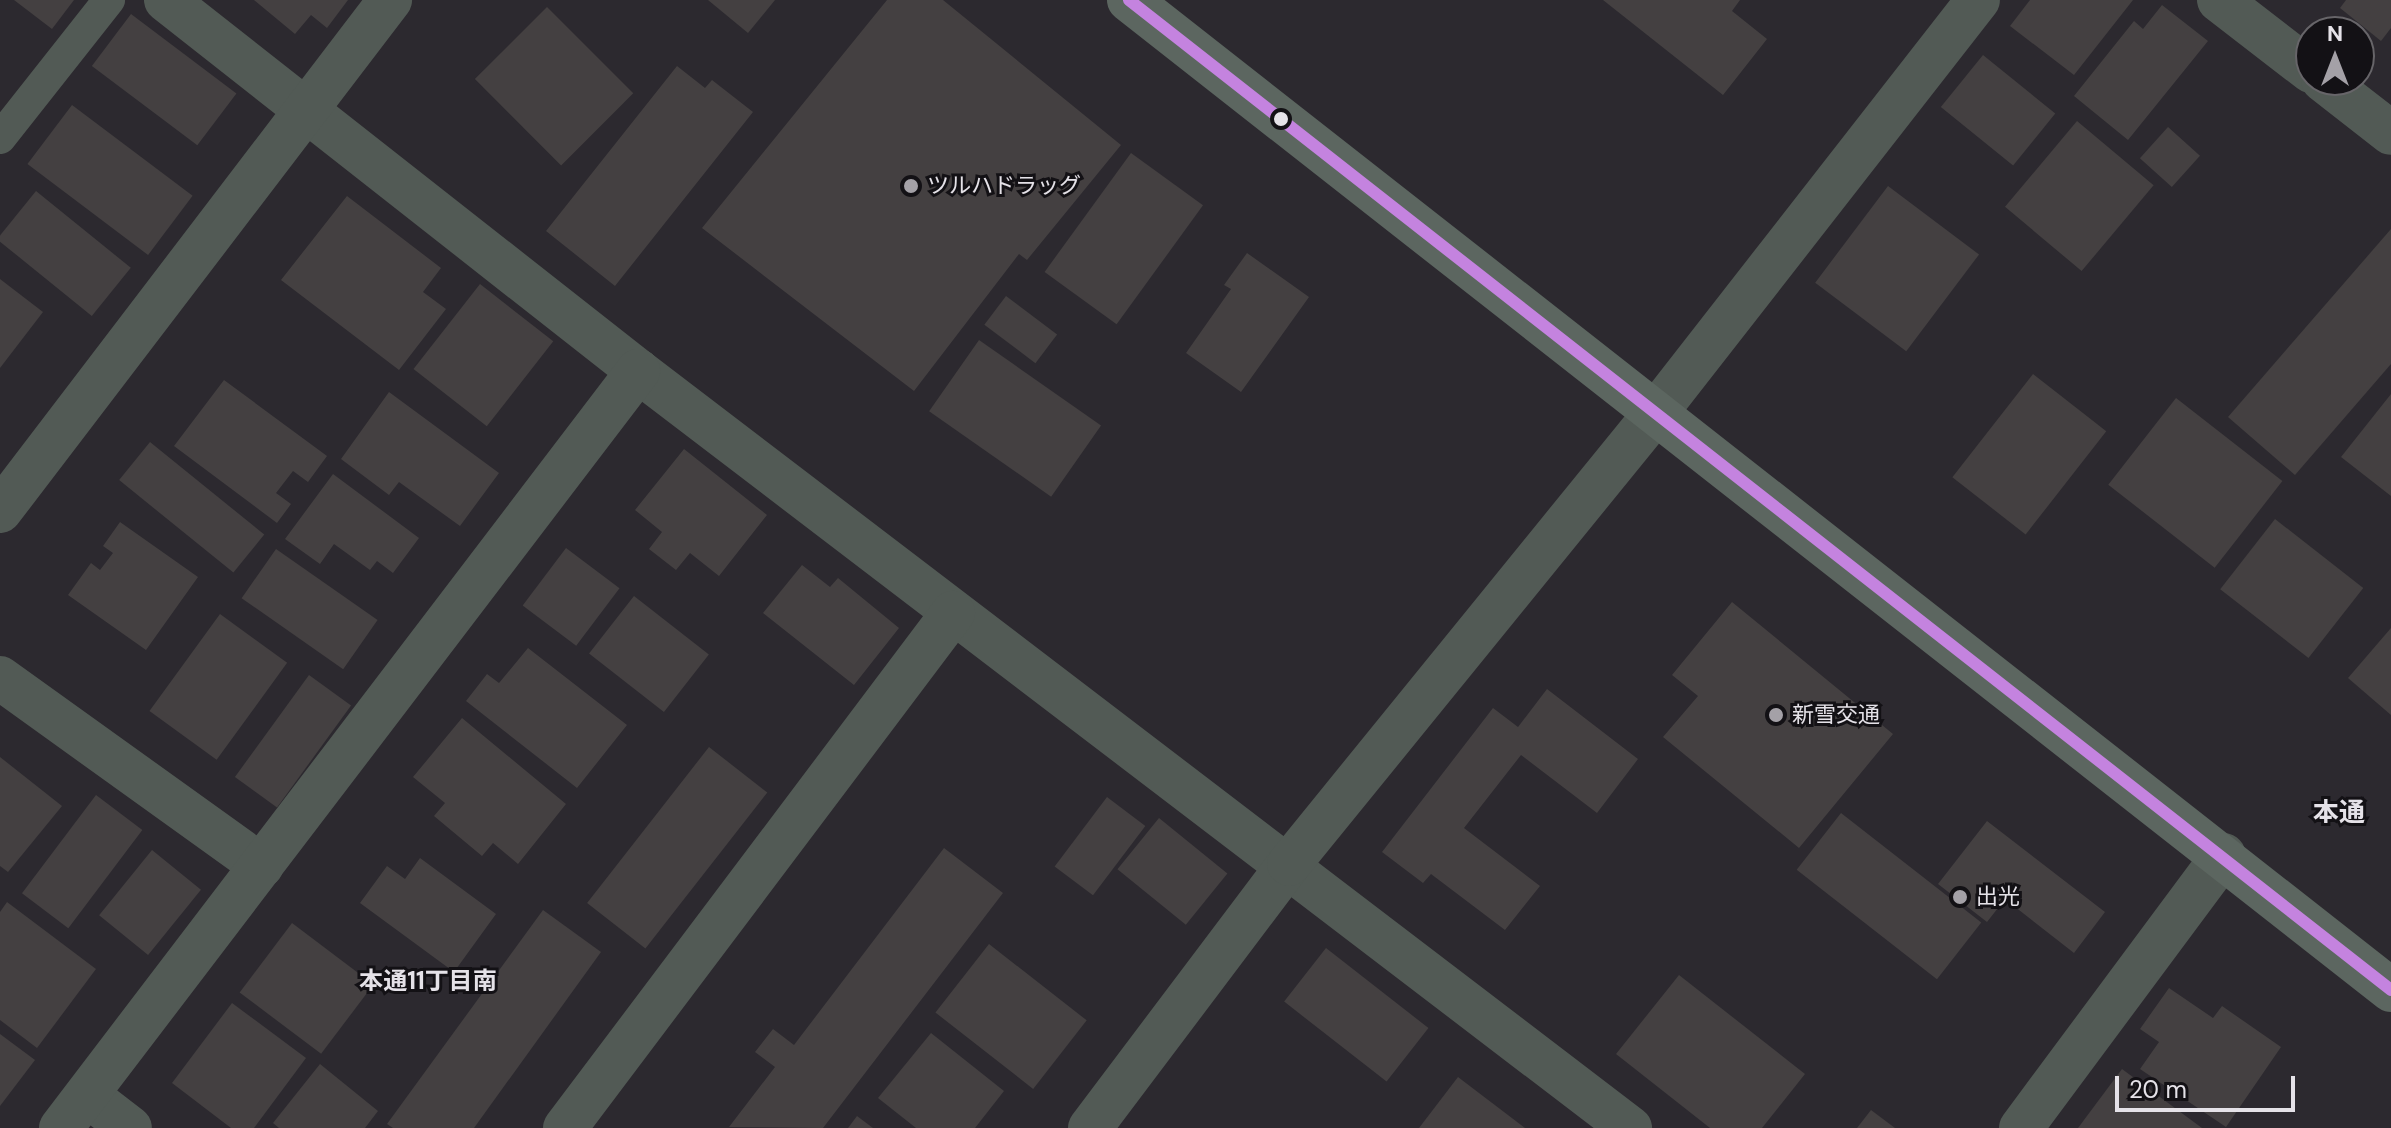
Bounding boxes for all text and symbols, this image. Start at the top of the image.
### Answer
north arrow [2295,16,2375,96]
text: N [2327,19,2343,48]
unlabelled marker [1273,111,1289,127]
place label: ツルハドラッグ [927,173,1081,199]
marker: ツルハドラッグ [902,177,920,195]
place label: 新雪交通 [1792,702,1880,728]
marker: 新雪交通 [1767,706,1785,724]
district label: 本通 [2313,797,2365,829]
place label: 出光 [1976,884,2020,910]
marker: 出光 [1951,888,1969,906]
district label: 本通11丁目南 [359,967,497,995]
scale bar [2119,1060,2299,1110]
text: 20 m [2129,1074,2187,1105]

